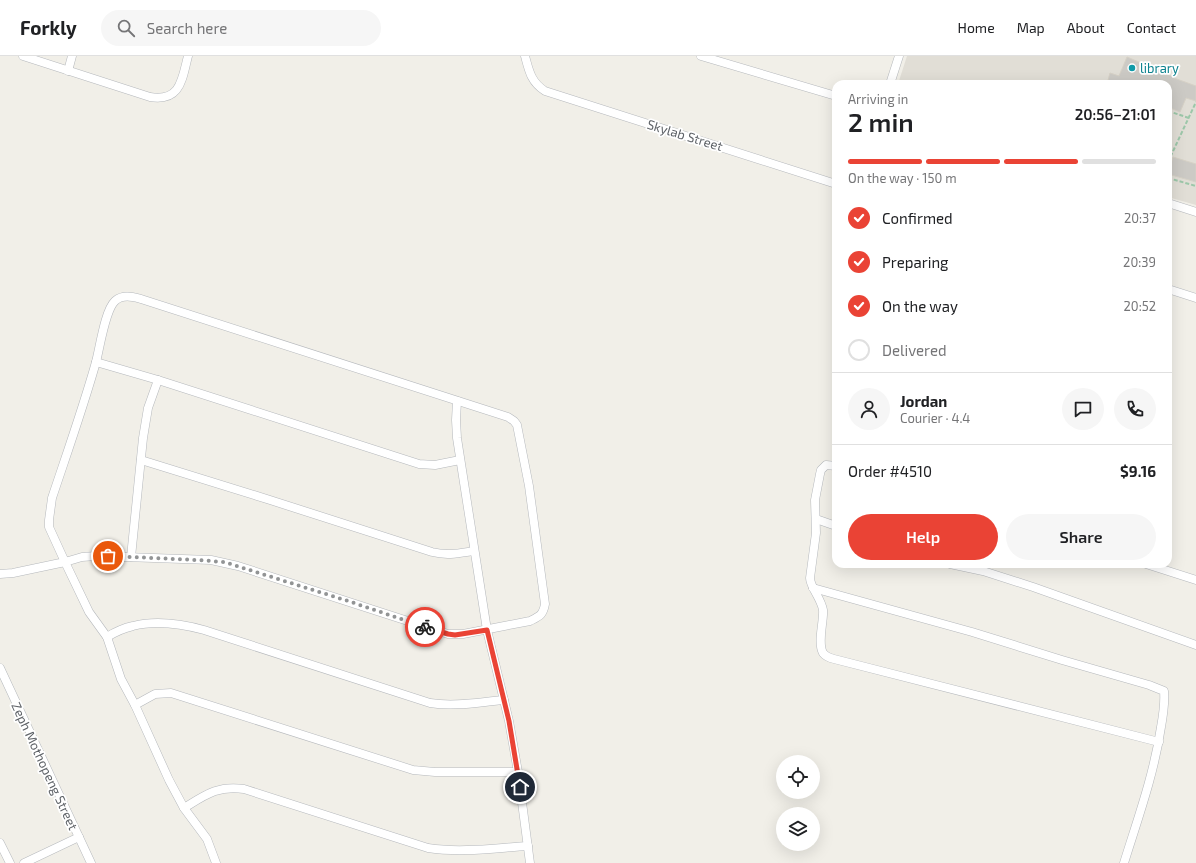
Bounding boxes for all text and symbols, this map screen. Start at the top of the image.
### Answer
search box [101,10,381,46]
text: Forkly [20,16,77,39]
icon: search [115,17,137,39]
text: Search here [147,19,227,37]
text: Home [958,19,995,36]
text: Map [1017,19,1045,36]
text: About [1067,19,1105,36]
text: Contact [1127,19,1176,36]
place label: library [1140,60,1179,76]
marker: library [1127,63,1137,73]
text: Arriving in [848,91,908,107]
text: 20:56–21:01 [1075,105,1156,123]
text: 2 min [848,106,914,137]
street label: Skylab Street [645,116,725,154]
text: On the way · 150 m [848,170,957,186]
icon: check [848,207,870,229]
text: Confirmed [882,209,953,227]
text: 20:37 [1124,210,1156,226]
icon: check [848,251,870,273]
text: Preparing [882,253,948,271]
text: 20:39 [1123,254,1156,270]
icon: check [848,295,870,317]
text: On the way [882,297,958,315]
text: 20:52 [1124,298,1156,314]
text: Delivered [882,341,947,359]
button: person [848,388,890,430]
button: chat [1062,388,1104,430]
button: phone [1114,388,1156,430]
text: Jordan [900,392,947,410]
text: Courier · 4.4 [900,410,970,426]
text: Order #4510 [848,462,932,480]
text: $9.16 [1120,462,1156,480]
button: Help [848,514,998,560]
button: Share [1006,514,1156,560]
pin [91,539,125,573]
icon: bag [97,545,119,567]
courier [405,607,445,647]
icon: bike [414,616,436,638]
street label: Zeph Mothopeng Street [8,699,82,833]
map controls [776,755,820,851]
button: locate [776,755,820,799]
pin [503,770,537,804]
icon: home [509,776,531,798]
button: layers [776,807,820,851]

